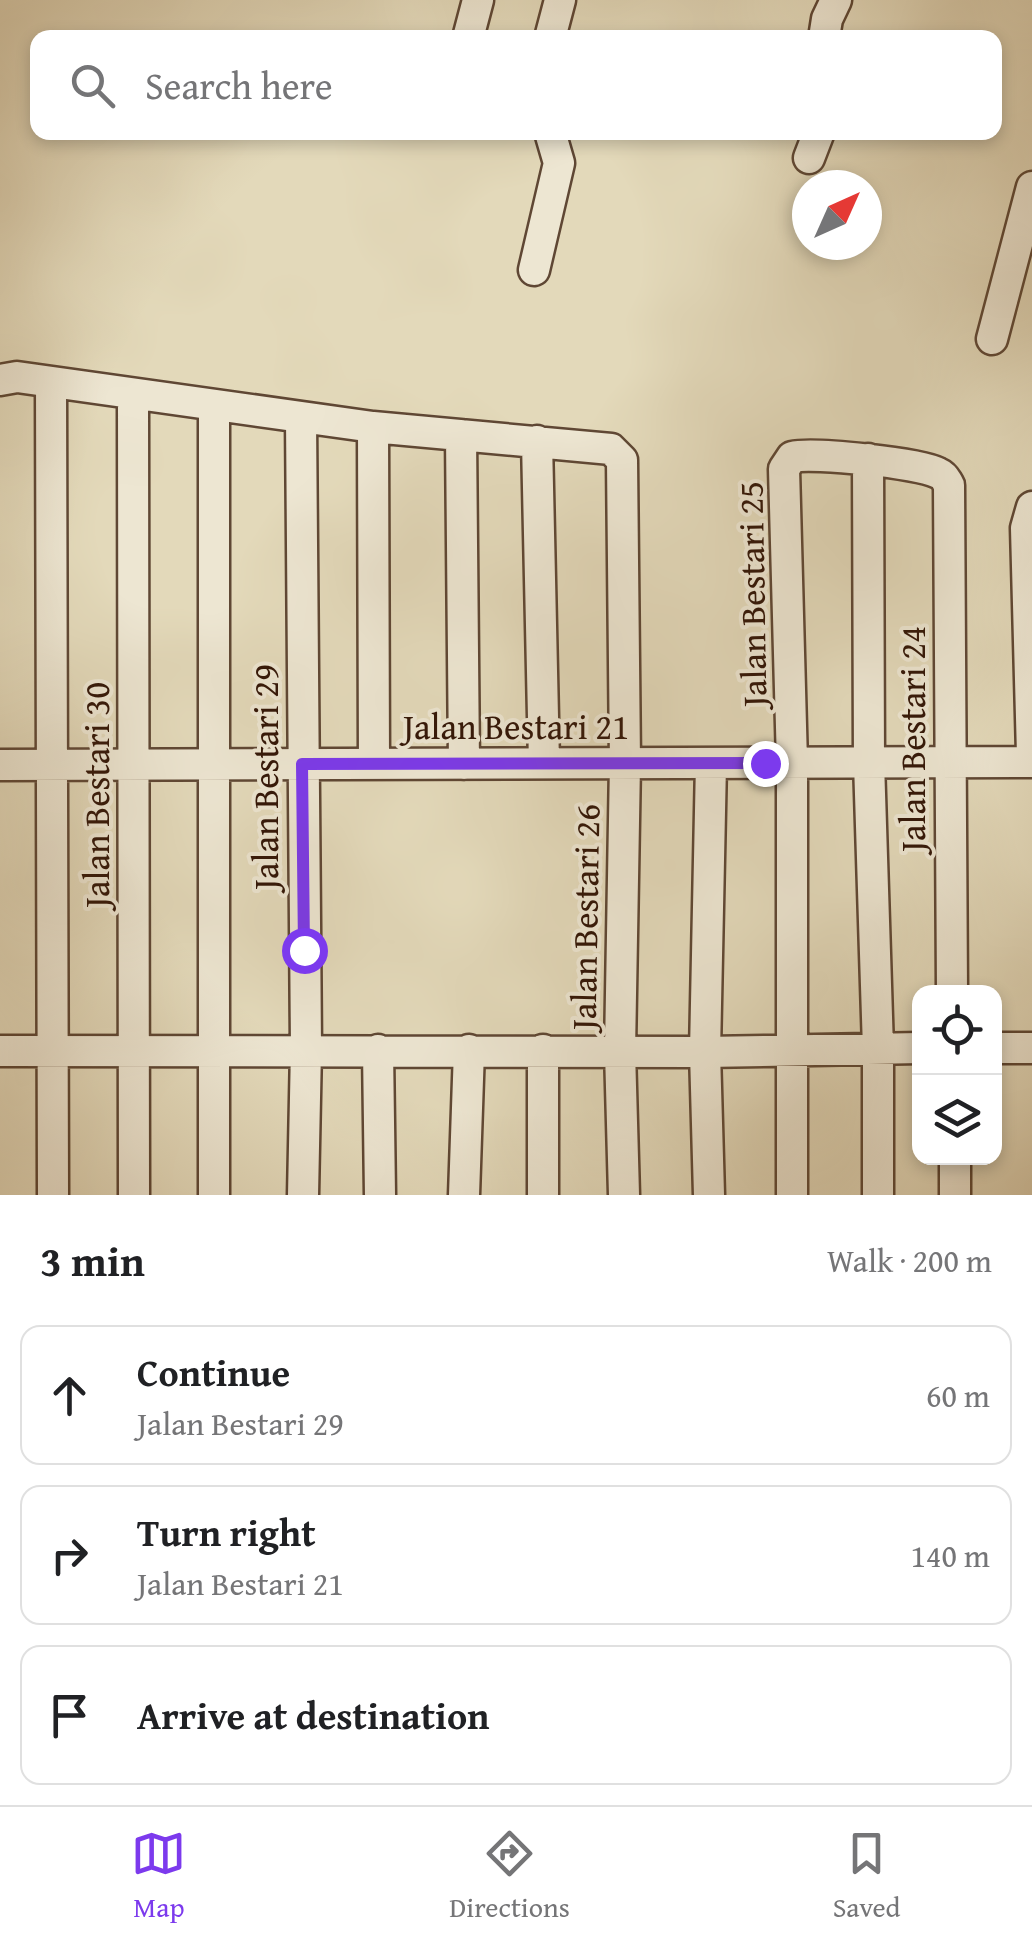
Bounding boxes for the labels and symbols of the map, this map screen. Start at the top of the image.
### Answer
north arrow [792,170,882,260]
street label: Jalan Bestari 25 [725,481,780,711]
street label: Jalan Bestari 24 [887,626,938,856]
street label: Jalan Bestari 29 [240,664,291,894]
street label: Jalan Bestari 30 [71,682,122,912]
street label: Jalan Bestari 21 [399,701,629,752]
route end [743,741,789,787]
street label: Jalan Bestari 26 [557,804,612,1034]
route start [282,928,328,974]

